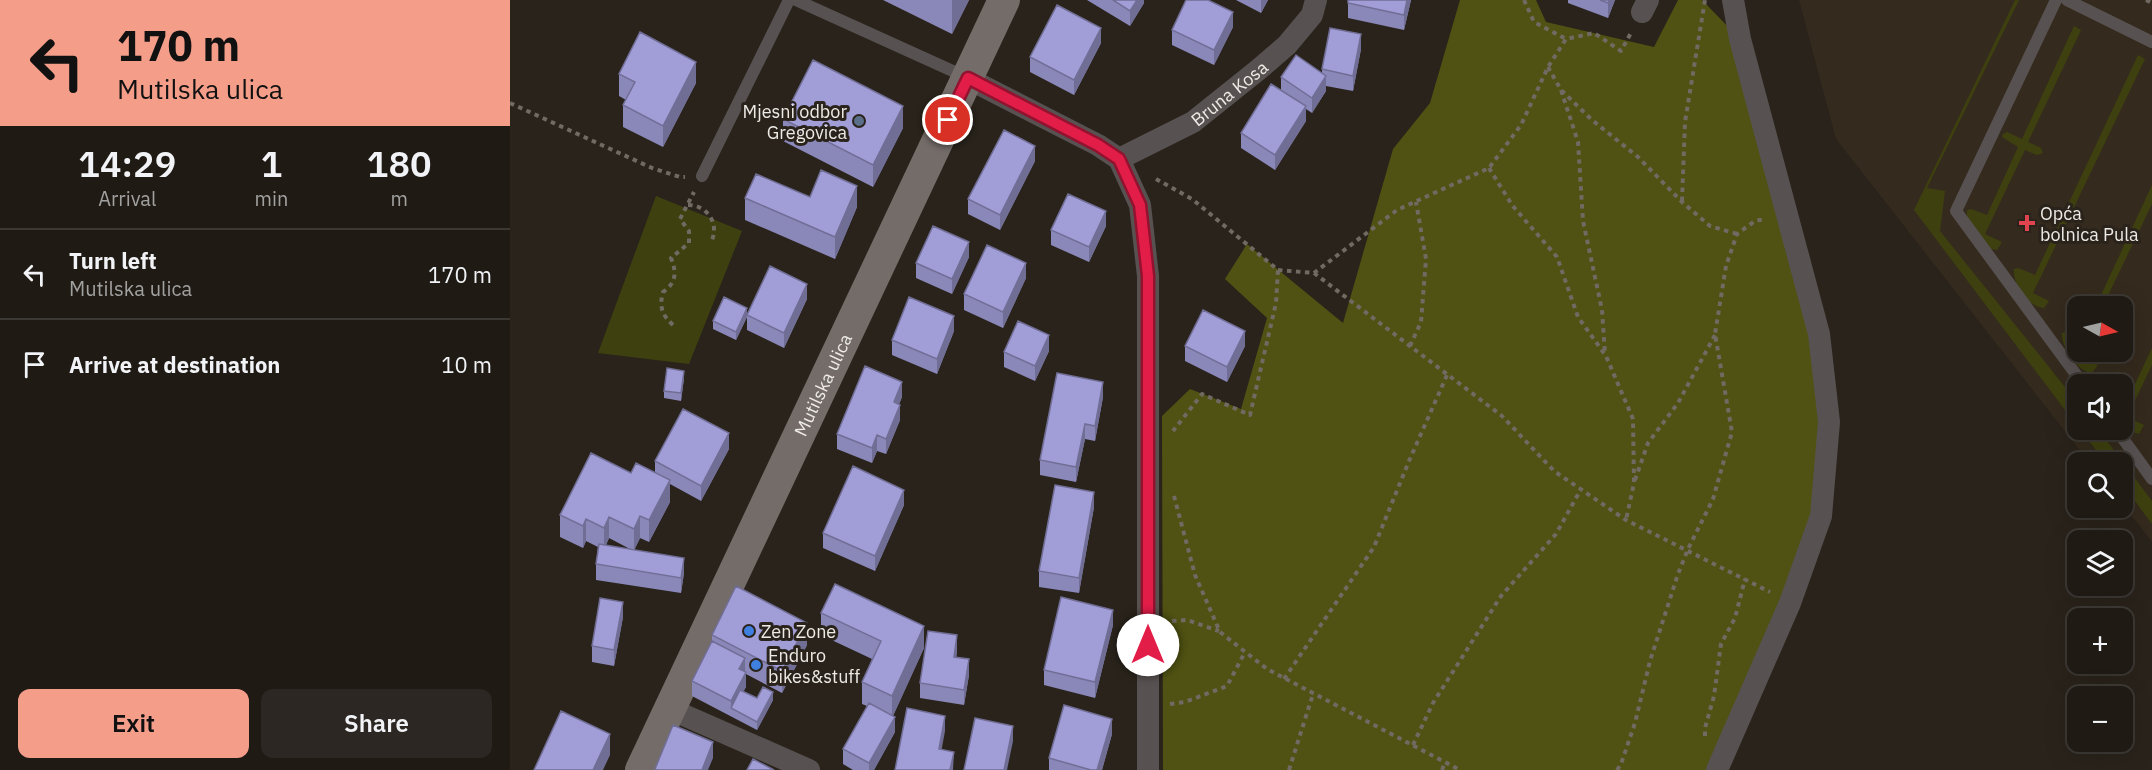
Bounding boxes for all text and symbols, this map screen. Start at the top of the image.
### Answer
text: 170 m [117,18,240,73]
icon: left [18,24,96,102]
street label: Bruna Kosa [1186,55,1273,131]
text: Mutilska ulica [117,71,283,106]
pin [922,94,973,145]
place label: Mjesni odbor Gregovica [743,100,847,144]
icon: arrive [931,103,964,136]
marker: Mjesni odbor Gregovica [852,114,866,128]
text: 14:29 [78,140,176,187]
text: 1 [261,140,282,187]
text: 180 [367,140,432,187]
text: Arrival [98,185,156,212]
text: min [255,185,288,212]
text: m [390,185,408,212]
place label: Opća bolnica Pula [2040,202,2139,246]
marker: Opća bolnica Pula [2018,214,2036,232]
text: Turn left [69,246,157,275]
icon: left [18,258,51,291]
text: 170 m [428,260,492,289]
text: Mutilska ulica [69,275,192,302]
north arrow [2067,296,2133,362]
map controls [2067,296,2133,752]
street label: Mutilska ulica [789,329,857,440]
icon: arrive [18,348,51,381]
text: Arrive at destination [69,350,280,379]
text: 10 m [441,350,492,379]
button: sound [2067,374,2133,440]
button: search [2067,452,2133,518]
button: layers [2067,530,2133,596]
button: + [2067,608,2133,674]
position arrow [1116,613,1180,677]
place label: Zen Zone [761,620,836,643]
marker: Zen Zone [742,624,756,638]
place label: Enduro bikes&stuff [768,644,860,688]
marker: Enduro bikes&stuff [749,658,763,672]
button: − [2067,686,2133,752]
button: Exit [18,689,249,758]
button: Share [261,689,492,758]

